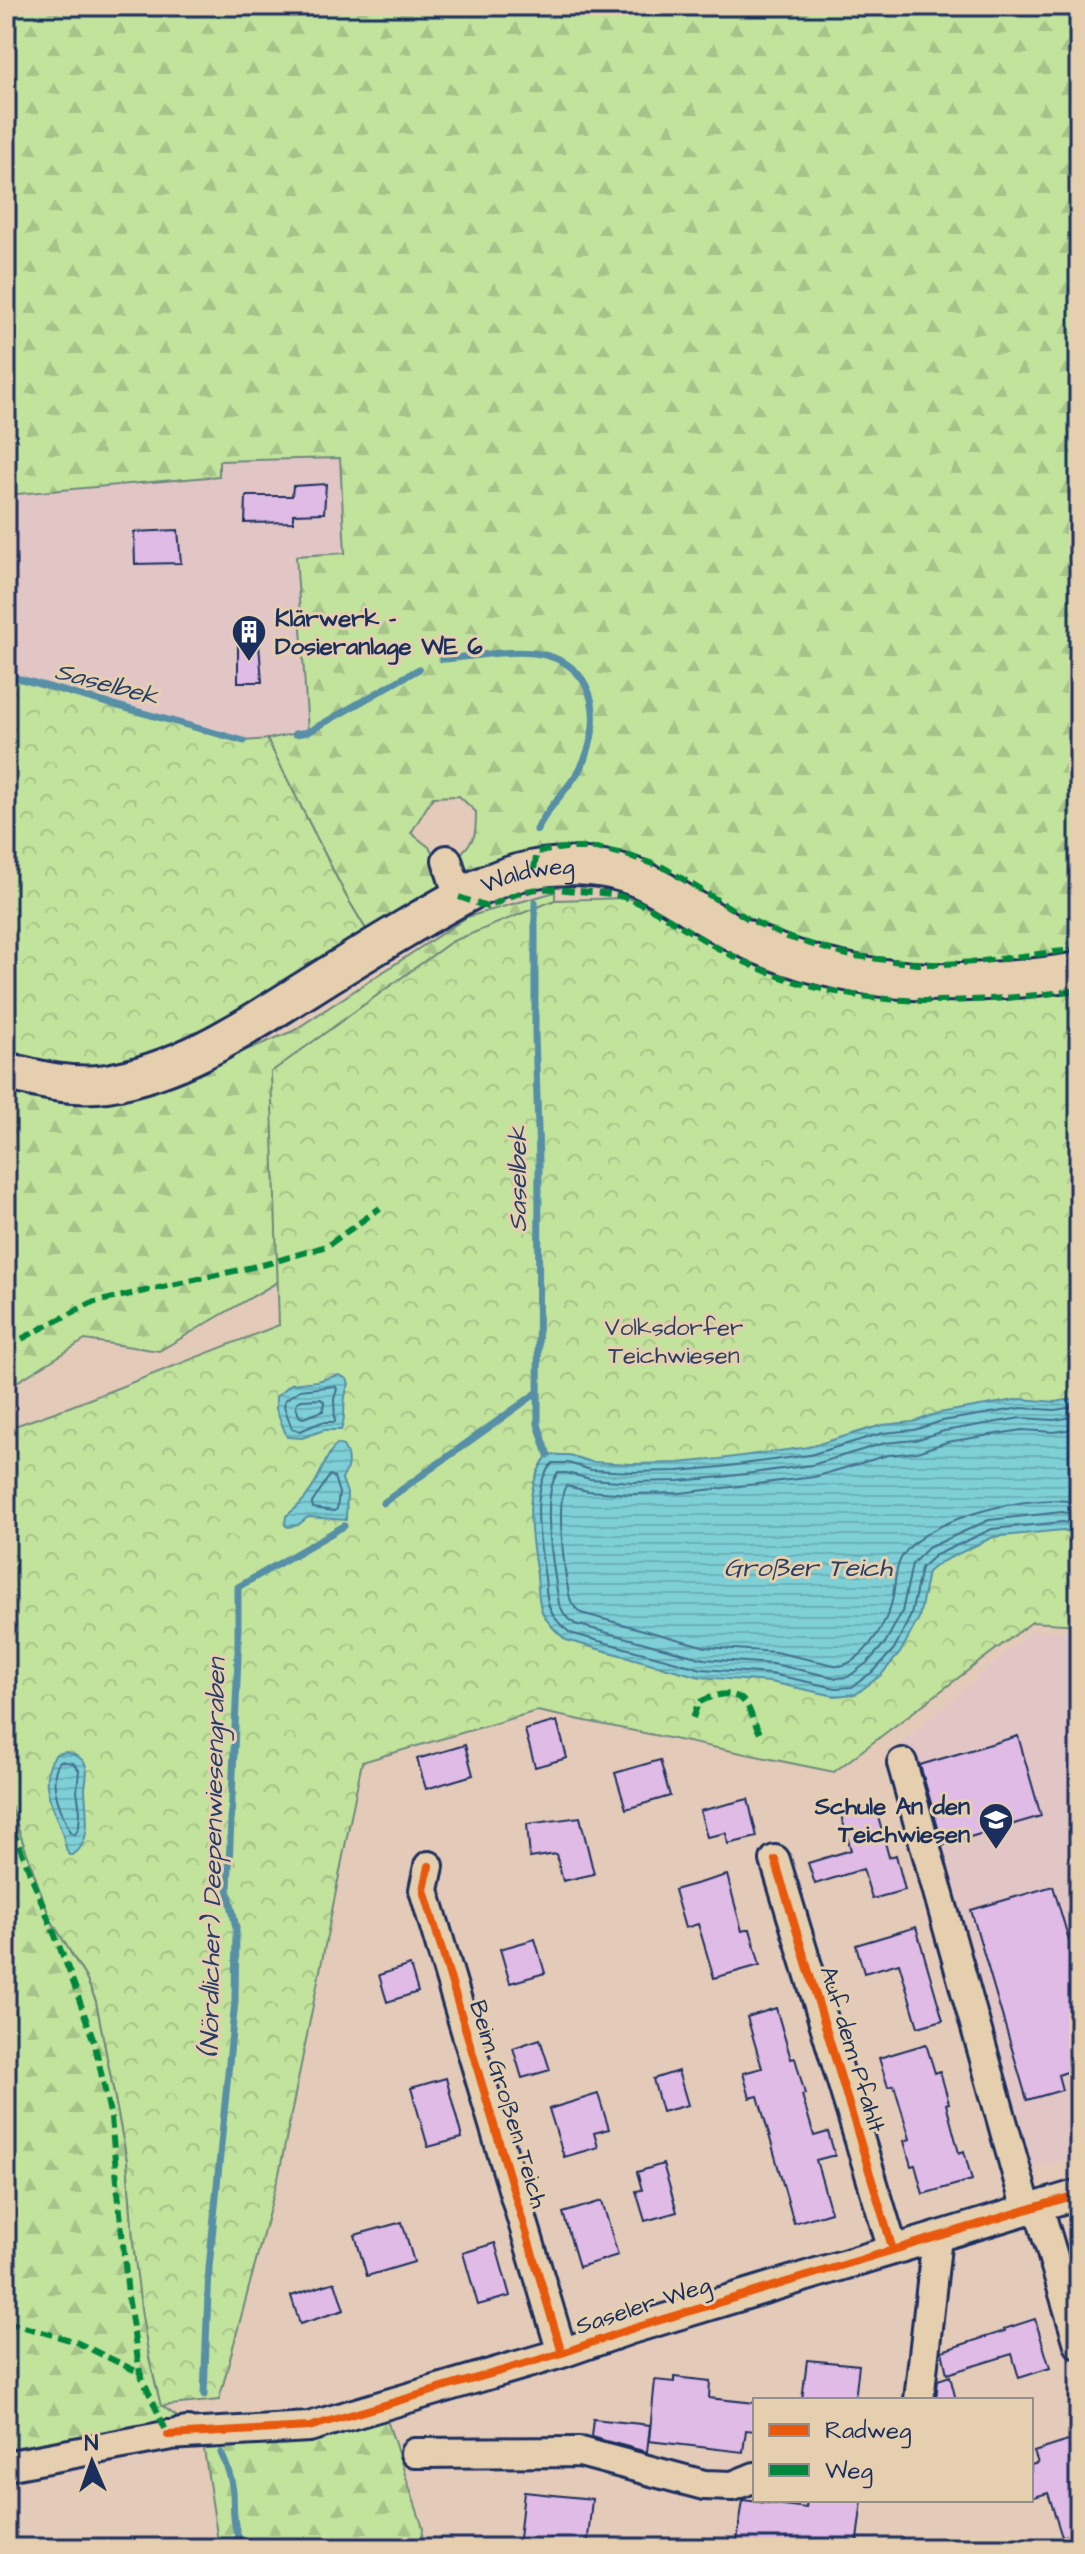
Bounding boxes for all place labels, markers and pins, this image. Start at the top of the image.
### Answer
place label: Klärwerk - Dosieranlage WE 6 [275,602,483,665]
building icon: Klärwerk - Dosieranlage WE 6 [230,613,268,663]
place label: Schule An den Teichwiesen [814,1790,970,1852]
school or university icon: Schule An den Teichwiesen [977,1801,1015,1851]

